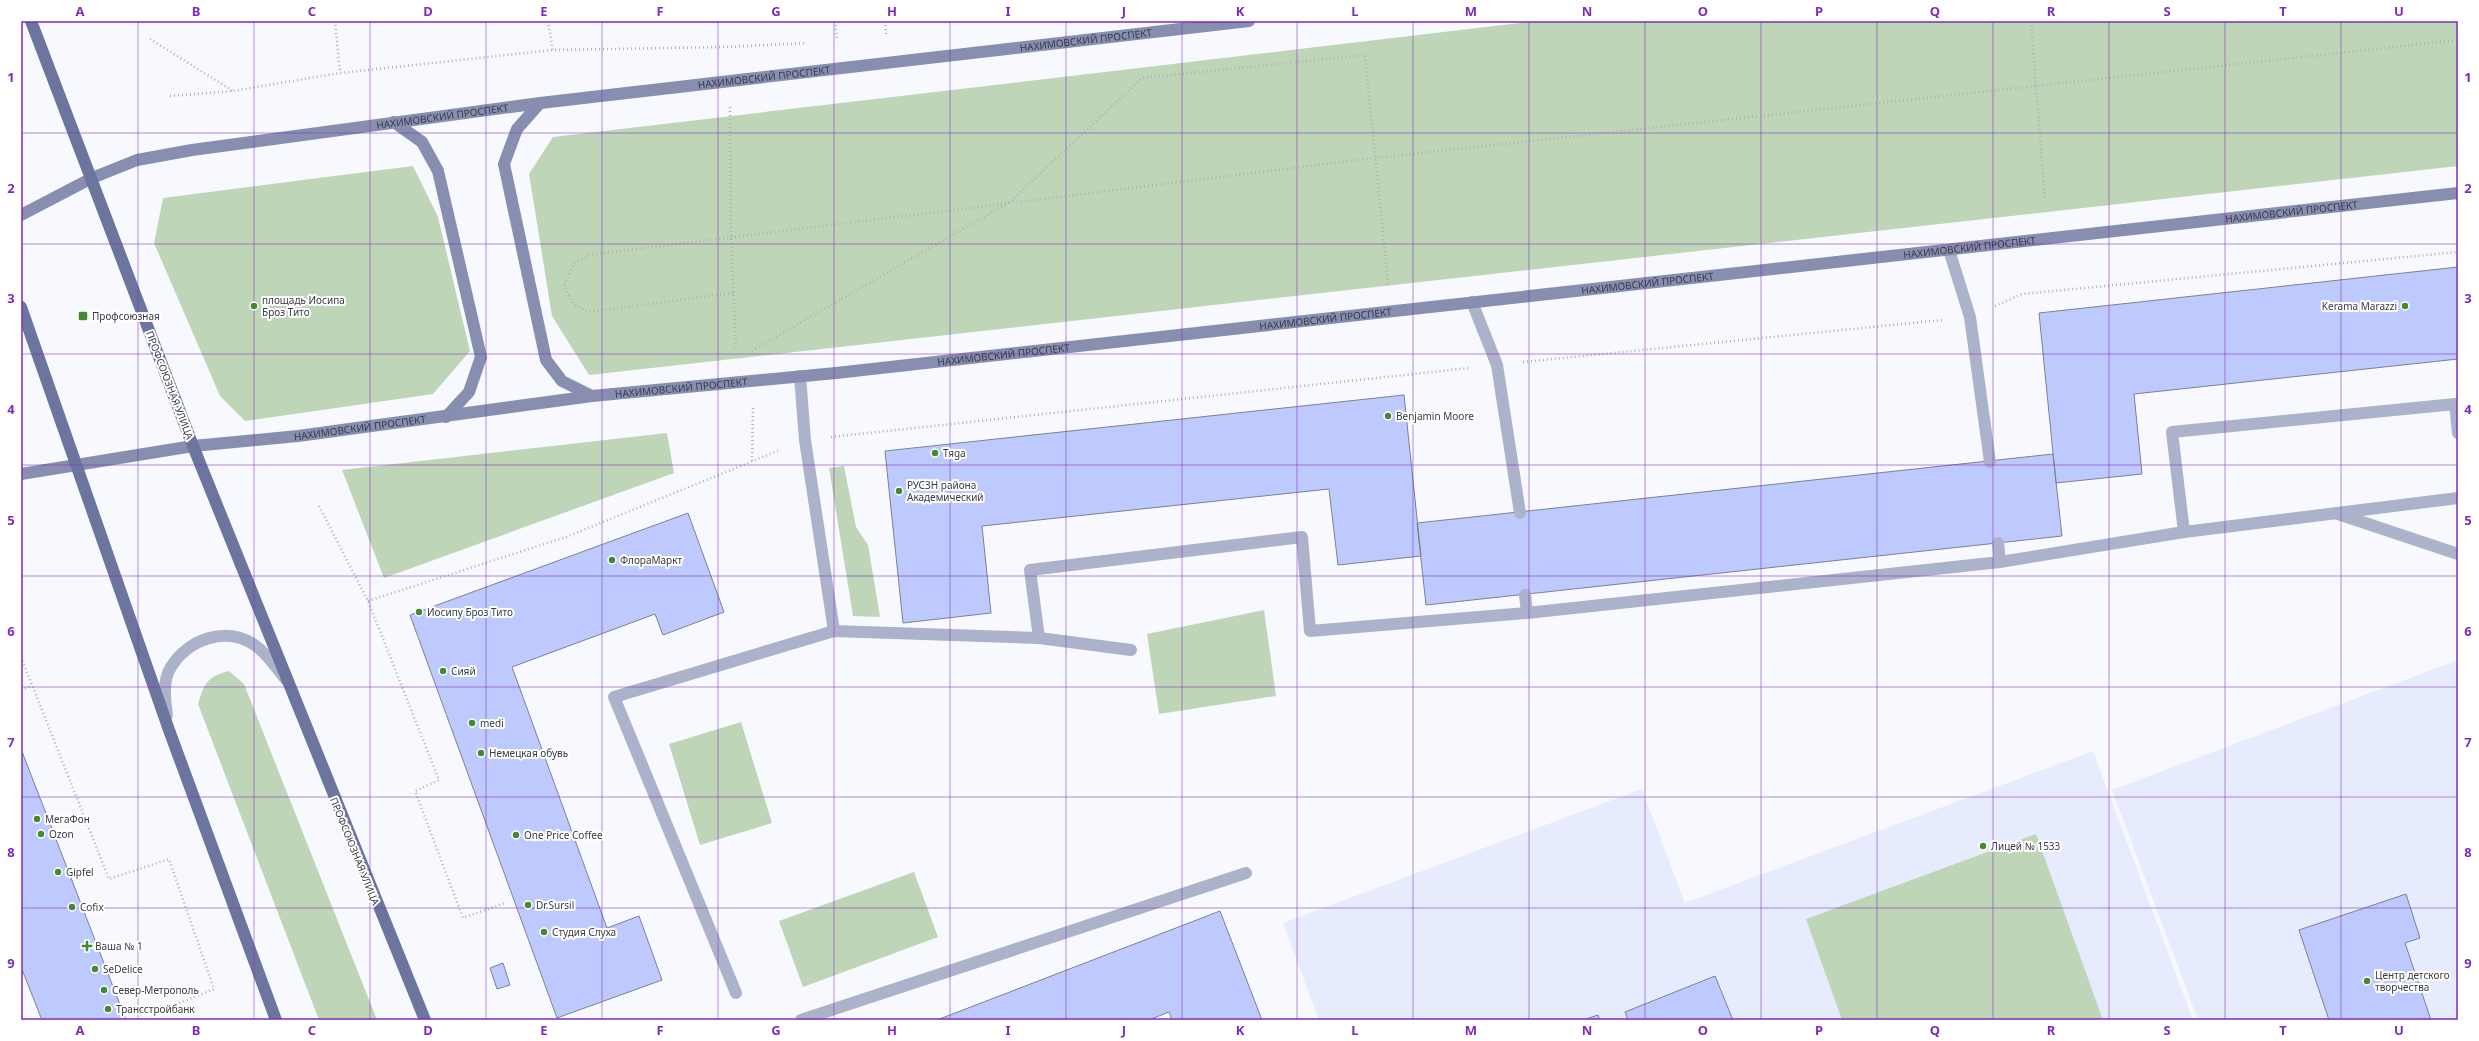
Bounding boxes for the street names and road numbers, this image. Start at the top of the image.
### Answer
street label: НАХИМОВСКИЙ ПРОСПЕКТ [1019,25,1153,54]
street label: НАХИМОВСКИЙ ПРОСПЕКТ [697,62,831,92]
street label: НАХИМОВСКИЙ ПРОСПЕКТ [375,100,510,132]
street label: НАХИМОВСКИЙ ПРОСПЕКТ [2225,197,2359,226]
street label: НАХИМОВСКИЙ ПРОСПЕКТ [1903,233,2037,262]
street label: НАХИМОВСКИЙ ПРОСПЕКТ [1581,269,1715,297]
street label: НАХИМОВСКИЙ ПРОСПЕКТ [1259,304,1393,333]
street label: ПРОФСОЮЗНАЯ УЛИЦА [143,329,197,442]
street label: НАХИМОВСКИЙ ПРОСПЕКТ [937,340,1071,369]
street label: НАХИМОВСКИЙ ПРОСПЕКТ [614,374,748,401]
street label: НАХИМОВСКИЙ ПРОСПЕКТ [293,412,427,443]
street label: ПРОФСОЮЗНАЯ УЛИЦА [327,795,383,908]

